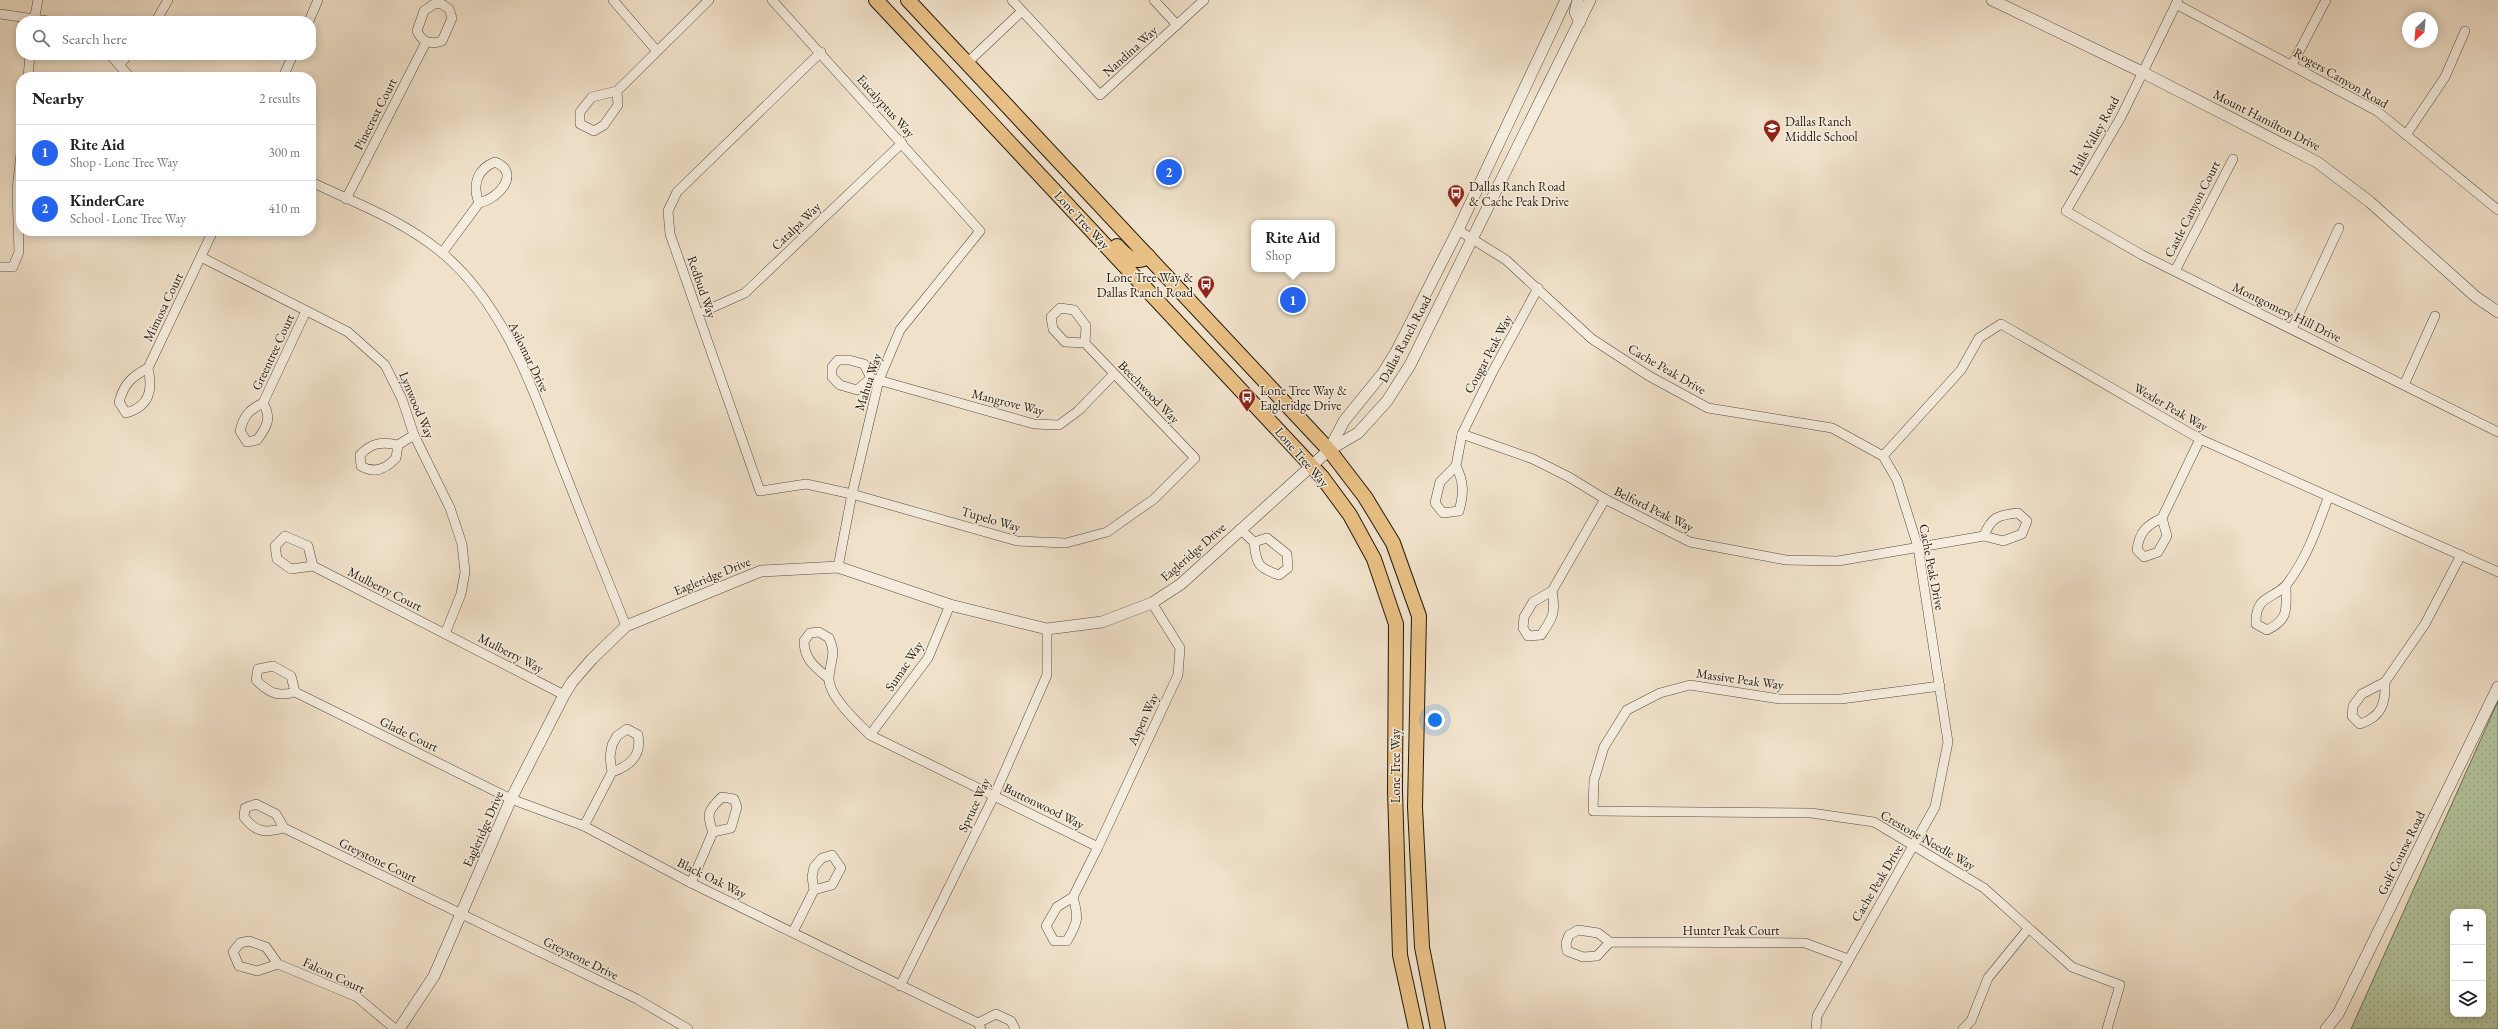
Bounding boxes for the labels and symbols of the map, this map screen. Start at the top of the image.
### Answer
north arrow [2402,12,2438,48]
street label: Nandina Way [1099,22,1161,80]
street label: Rogers Canyon Road [2290,44,2392,112]
street label: Eucalyptus Way [853,71,919,141]
street label: Pinecrest Court [350,75,400,153]
street label: Mount Hamilton Drive [2210,86,2324,154]
street label: Halls Valley Road [2065,93,2123,179]
place label: Dallas Ranch Middle School [1785,113,1858,145]
school or university icon: Dallas Ranch Middle School [1762,118,1782,143]
pin: 2 [1156,157,1182,187]
street label: Castle Canyon Court [2160,158,2224,260]
place label: Dallas Ranch Road & Cache Peak Drive [1469,178,1569,210]
bus stop icon: Dallas Ranch Road & Cache Peak Drive [1446,183,1466,208]
street label: Lone Tree Way [1050,187,1114,253]
street label: Catalpa Way [768,198,825,254]
street label: Redbud Way [683,254,721,321]
place label: Lone Tree Way & Dallas Ranch Road [1097,269,1193,301]
street label: Mimosa Court [139,270,187,344]
bus stop icon: Lone Tree Way & Dallas Ranch Road [1196,274,1216,299]
street label: Montgomery Hill Drive [2230,278,2344,346]
pin: 1 [1280,285,1306,315]
street label: Dallas Ranch Road [1375,292,1435,386]
street label: Greentree Court [248,311,298,393]
street label: Cougar Peak Way [1460,311,1516,396]
street label: Asilomar Drive [504,318,553,395]
street label: Cache Peak Drive [1625,340,1709,398]
street label: Mahua Way [851,351,885,413]
street label: Beechwood Way [1115,357,1184,427]
street label: Lynwood Way [395,369,439,441]
street label: Wexler Peak Way [2131,379,2211,435]
place label: Lone Tree Way & Eagleridge Drive [1260,382,1347,414]
street label: Mangrove Way [970,385,1046,419]
bus stop icon: Lone Tree Way & Eagleridge Drive [1237,387,1257,412]
street label: Lone Tree Way [1271,423,1333,491]
street label: Belford Peak Way [1611,482,1697,536]
street label: Tupelo Way [959,502,1023,536]
street label: Eagleridge Drive [1157,519,1229,585]
street label: Cache Peak Drive [1915,523,1949,611]
street label: Eagleridge Drive [671,553,753,599]
street label: Mulberry Court [345,563,425,615]
street label: Mulberry Way [475,629,547,677]
street label: Sumac Way [881,637,927,695]
street label: Massive Peak Way [1695,664,1785,694]
street label: Aspen Way [1123,690,1163,749]
your location [1425,710,1445,730]
street label: Glade Court [377,713,441,755]
street label: Lone Tree Way [1387,729,1404,803]
street label: Spruce Way [954,775,994,835]
street label: Buttonwood Way [1001,779,1087,833]
street label: Eagleridge Drive [459,788,507,870]
street label: Crestone Needle Way [1878,806,1979,874]
street label: Golf Course Road [2373,808,2429,898]
street label: Greystone Court [336,834,420,886]
street label: Cache Peak Drive [1847,841,1907,925]
street label: Black Oak Way [675,854,750,902]
street label: Hunter Peak Court [1683,922,1779,939]
street label: Greystone Drive [541,932,621,984]
street label: Falcon Court [300,953,368,997]

